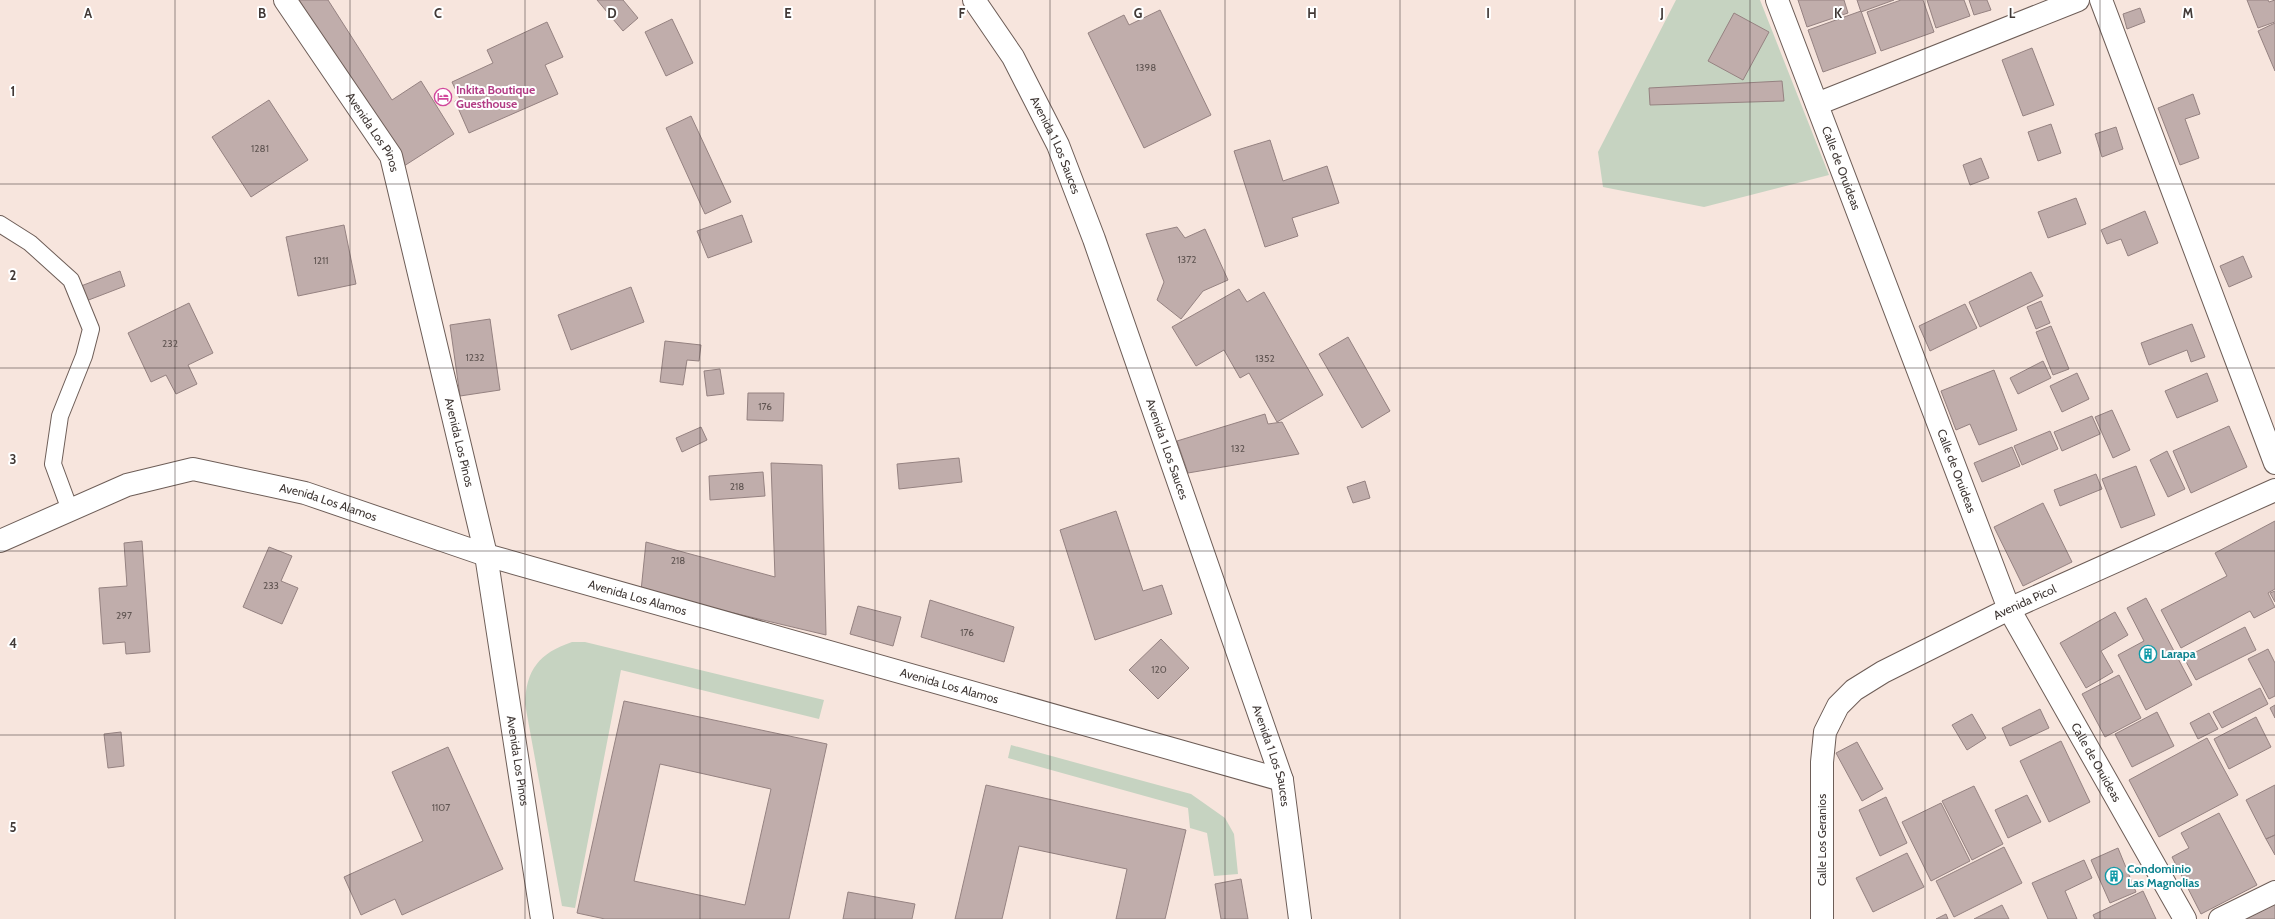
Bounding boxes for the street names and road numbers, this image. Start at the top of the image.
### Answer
street label: Avenida Los Pinos [343,89,402,173]
street label: Avenida 1 Los Sauces [1027,93,1084,196]
street label: Calle de Oruideas [1819,124,1864,212]
street label: Avenida Los Pinos [442,396,478,488]
street label: Avenida 1 Los Sauces [1143,397,1192,501]
street label: Calle de Oruideas [1934,427,1980,515]
street label: Avenida Los Alamos [278,480,379,524]
street label: Avenida Los Alamos [587,576,689,618]
street label: Avenida Picol [1991,581,2058,623]
street label: Avenida Los Alamos [899,664,1000,707]
street label: Avenida 1 Los Sauces [1249,703,1293,807]
street label: Avenida Los Pinos [504,715,533,807]
street label: Calle de Oruideas [2068,720,2125,804]
street label: Calle Los Geranios [1814,794,1829,886]

